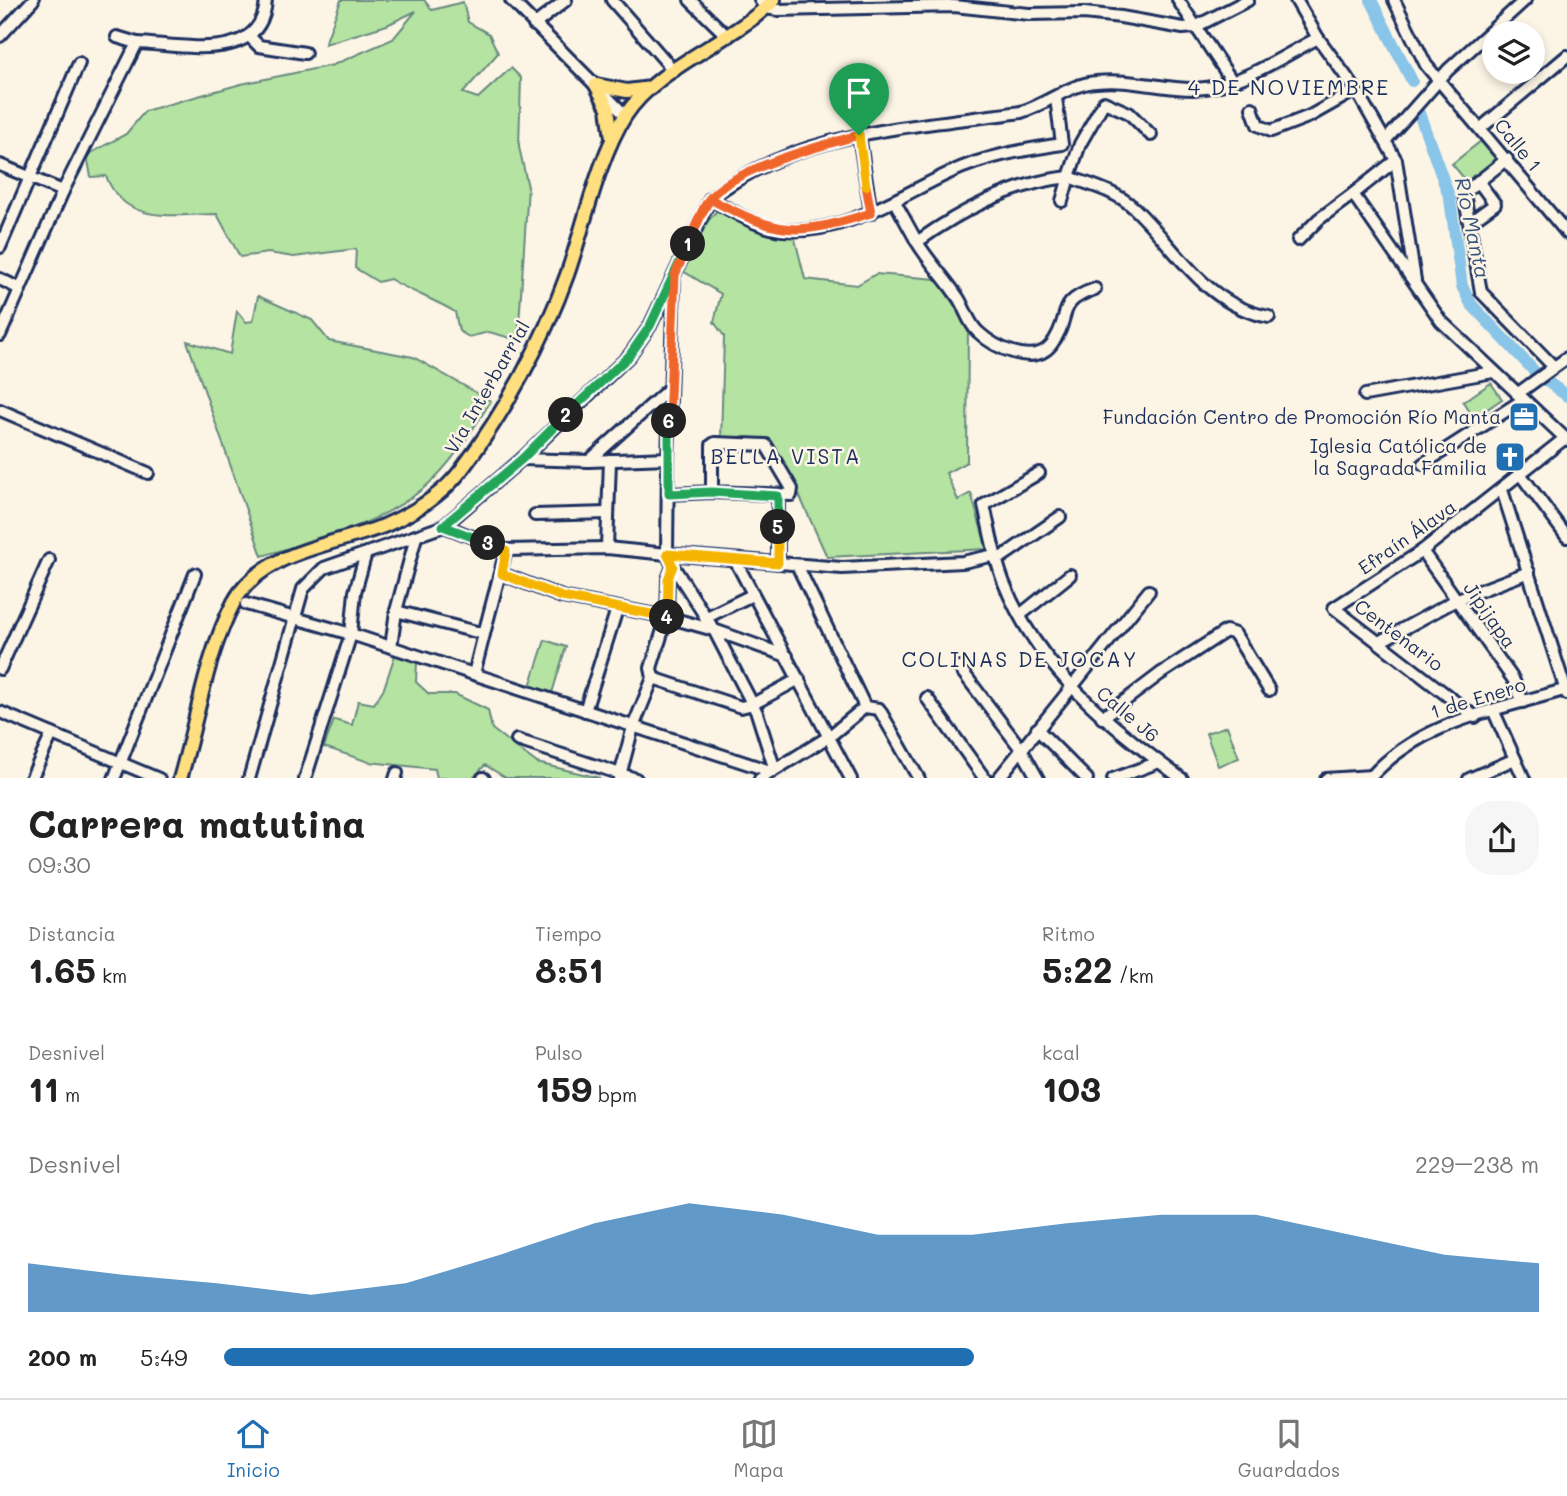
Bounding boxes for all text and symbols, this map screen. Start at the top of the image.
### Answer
map controls [1482,21,1545,84]
button: layers [1482,21,1545,84]
pin [829,63,889,135]
district label: 4 DE NOVIEMBRE [1188,73,1390,100]
icon: arrive [840,74,878,112]
street label: Calle 1 [1489,113,1547,176]
water label: Río Manta [1450,174,1497,281]
pin: 1 [670,226,706,262]
text: 1 [683,231,692,256]
street label: Vía Interbarrial [438,316,535,458]
pin: 2 [548,398,584,432]
office icon: Fundación Centro de Promoción Río Manta [1507,400,1541,434]
text: 2 [560,402,571,427]
pin: 6 [652,404,686,438]
place label: Fundación Centro de Promoción Río Manta [1103,404,1501,429]
text: 6 [663,408,674,433]
place label: Iglesia Católica de la Sagrada Familia [1310,433,1487,480]
church icon: Iglesia Católica de la Sagrada Familia [1493,440,1527,474]
district label: BELLA VISTA [710,442,862,469]
street label: Efraín Álava [1353,494,1461,579]
pin: 5 [760,510,796,544]
text: 5 [772,514,783,539]
pin: 3 [470,526,505,560]
text: 3 [482,530,493,555]
street label: Jipijapa [1458,577,1522,653]
street label: Centenario [1350,593,1449,676]
pin: 4 [650,600,684,634]
text: 4 [660,604,673,629]
district label: COLINAS DE JOCAY [901,645,1139,672]
street label: 1 de Enero [1427,671,1529,724]
street label: Calle J6 [1092,680,1165,747]
text: Carrera matutina [28,798,366,848]
button: share [1465,801,1539,875]
text: 09:30 [28,849,91,879]
text: Distancia [28,921,116,946]
text: Tiempo [535,921,601,946]
text: Ritmo [1042,921,1095,946]
text: 1.65 [28,946,96,992]
text: 8:51 [535,946,604,992]
text: 5:22 [1042,946,1113,992]
text: km [96,963,127,988]
text: /km [1113,963,1154,988]
text: Desnivel [28,1040,105,1065]
text: Pulso [535,1040,582,1065]
text: kcal [1042,1040,1080,1065]
text: 11 [28,1065,59,1111]
text: 159 [535,1065,592,1111]
text: 103 [1042,1065,1101,1111]
text: m [59,1082,80,1107]
text: bpm [592,1082,637,1107]
text: Desnivel [28,1149,121,1179]
text: 229–238 m [1415,1149,1539,1179]
text: 200 m [28,1342,97,1372]
text: 5:49 [140,1342,188,1372]
tab: Inicio [227,1415,280,1482]
tab: Mapa [734,1415,784,1482]
tab: Guardados [1238,1415,1340,1482]

